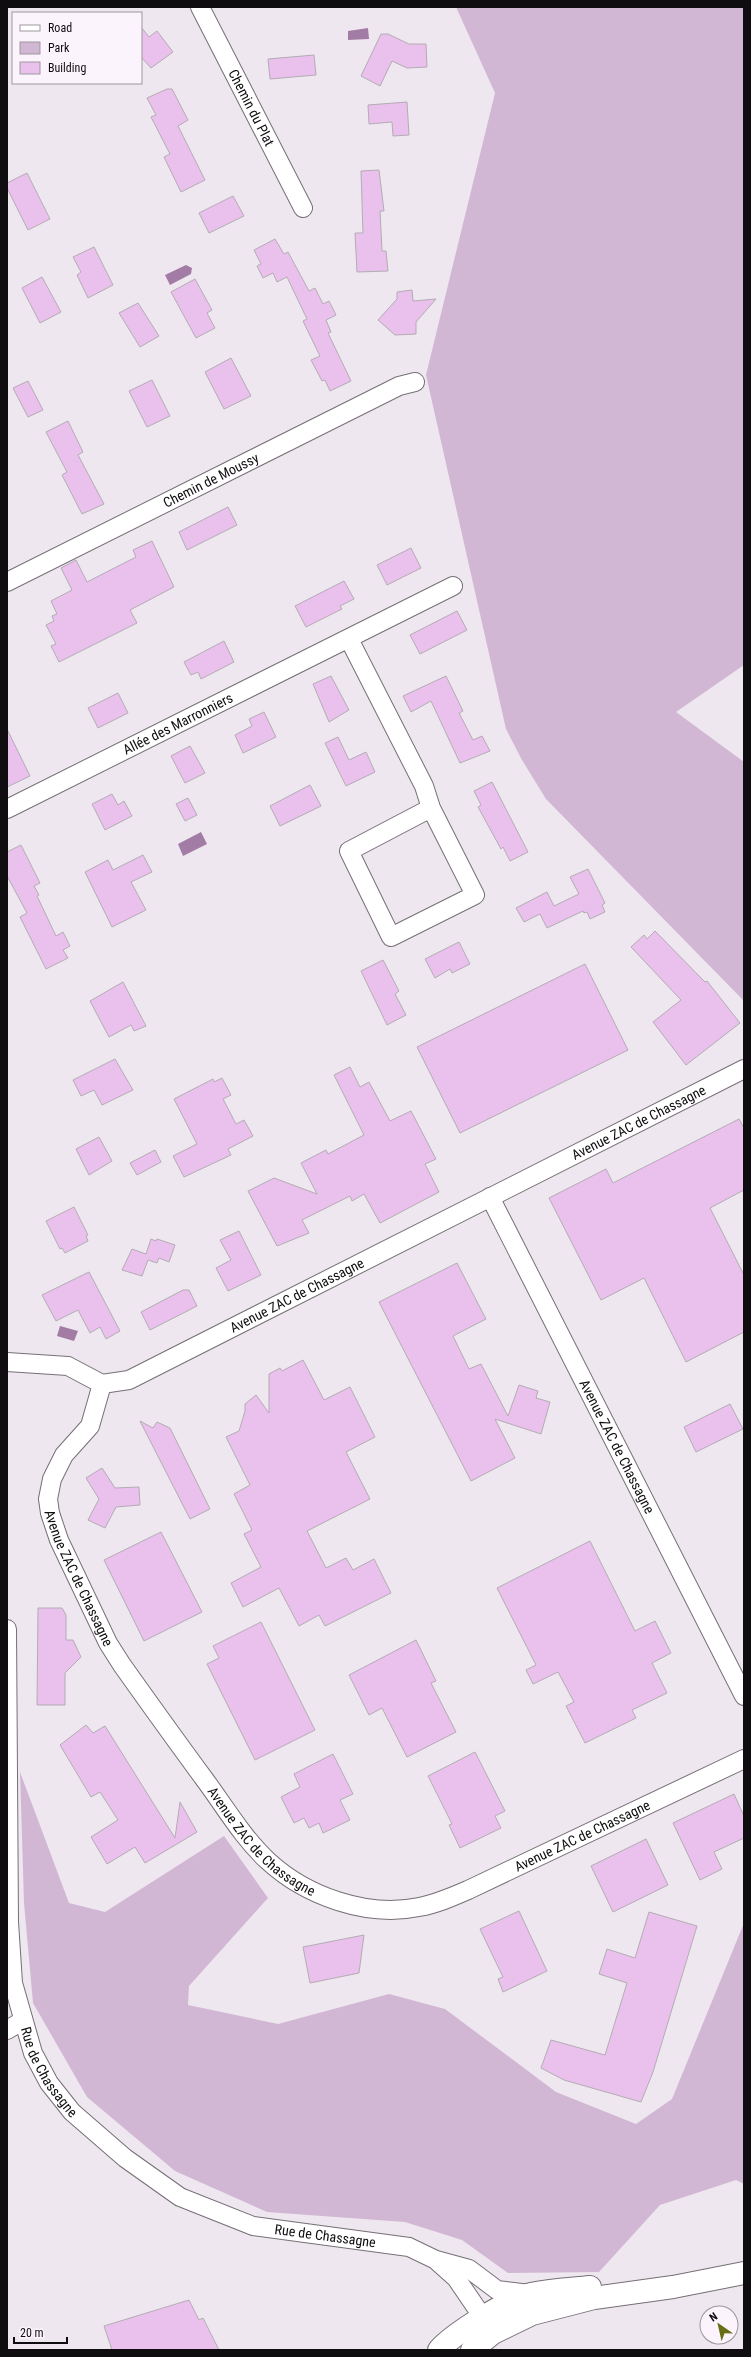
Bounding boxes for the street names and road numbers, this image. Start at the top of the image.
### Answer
street label: Chemin du Plat [225,67,278,149]
street label: Chemin de Moussy [160,449,262,511]
street label: Allée des Marronniers [120,689,235,758]
street label: Avenue ZAC de Chassagne [569,1082,709,1163]
street label: Avenue ZAC de Chassagne [227,1254,367,1336]
street label: Avenue ZAC de Chassagne [576,1377,658,1517]
street label: Avenue ZAC de Chassagne [41,1508,116,1649]
street label: Avenue ZAC de Chassagne [205,1784,318,1899]
street label: Avenue ZAC de Chassagne [512,1797,653,1875]
street label: Rue de Chassagne [18,2025,81,2121]
street label: Rue de Chassagne [274,2221,377,2251]

